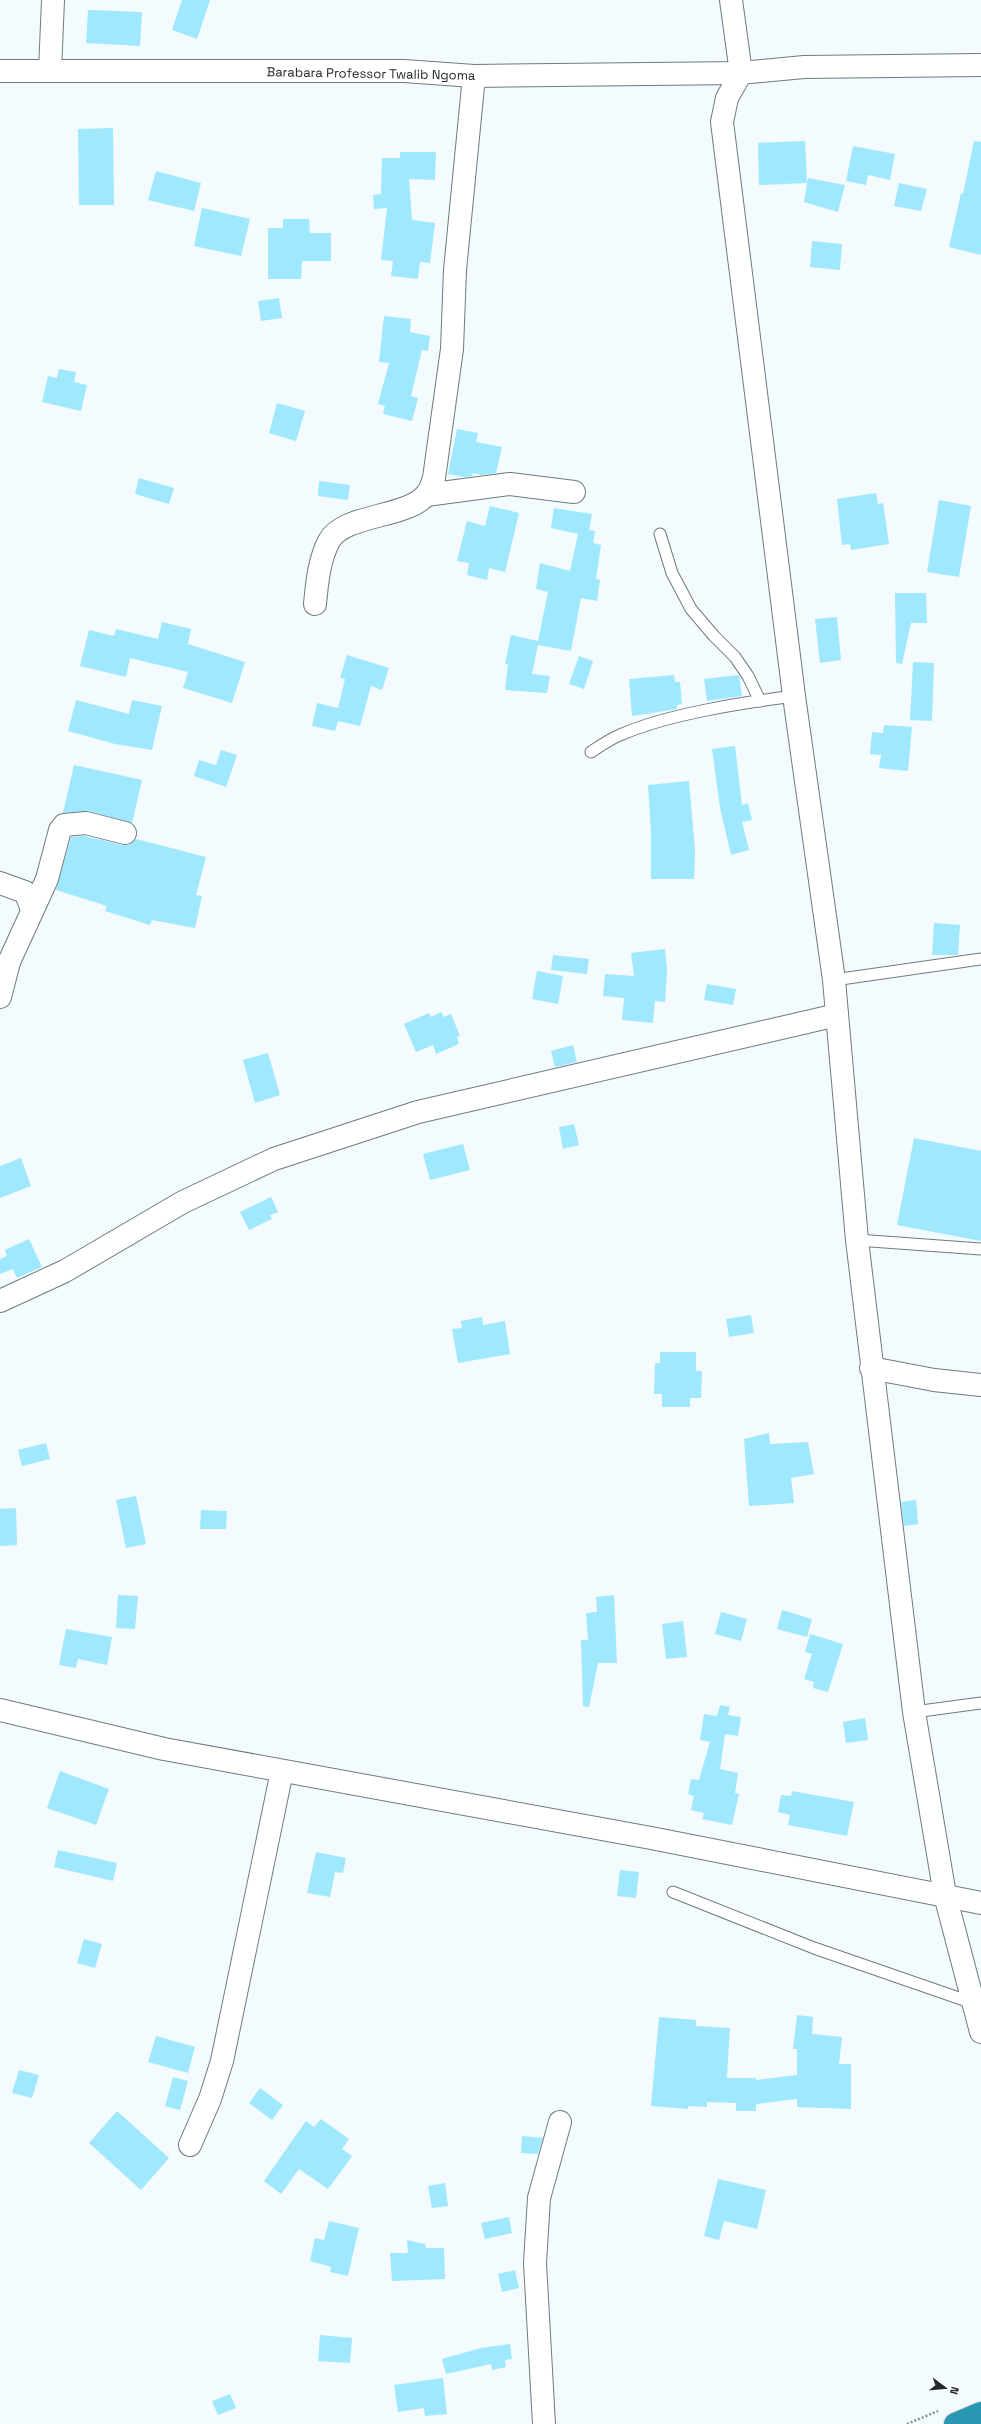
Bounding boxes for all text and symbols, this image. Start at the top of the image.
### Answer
street label: Barabara Professor Twalib Ngoma [266,63,476,84]
north arrow [925,2368,965,2408]
text: N [947,2385,962,2396]

